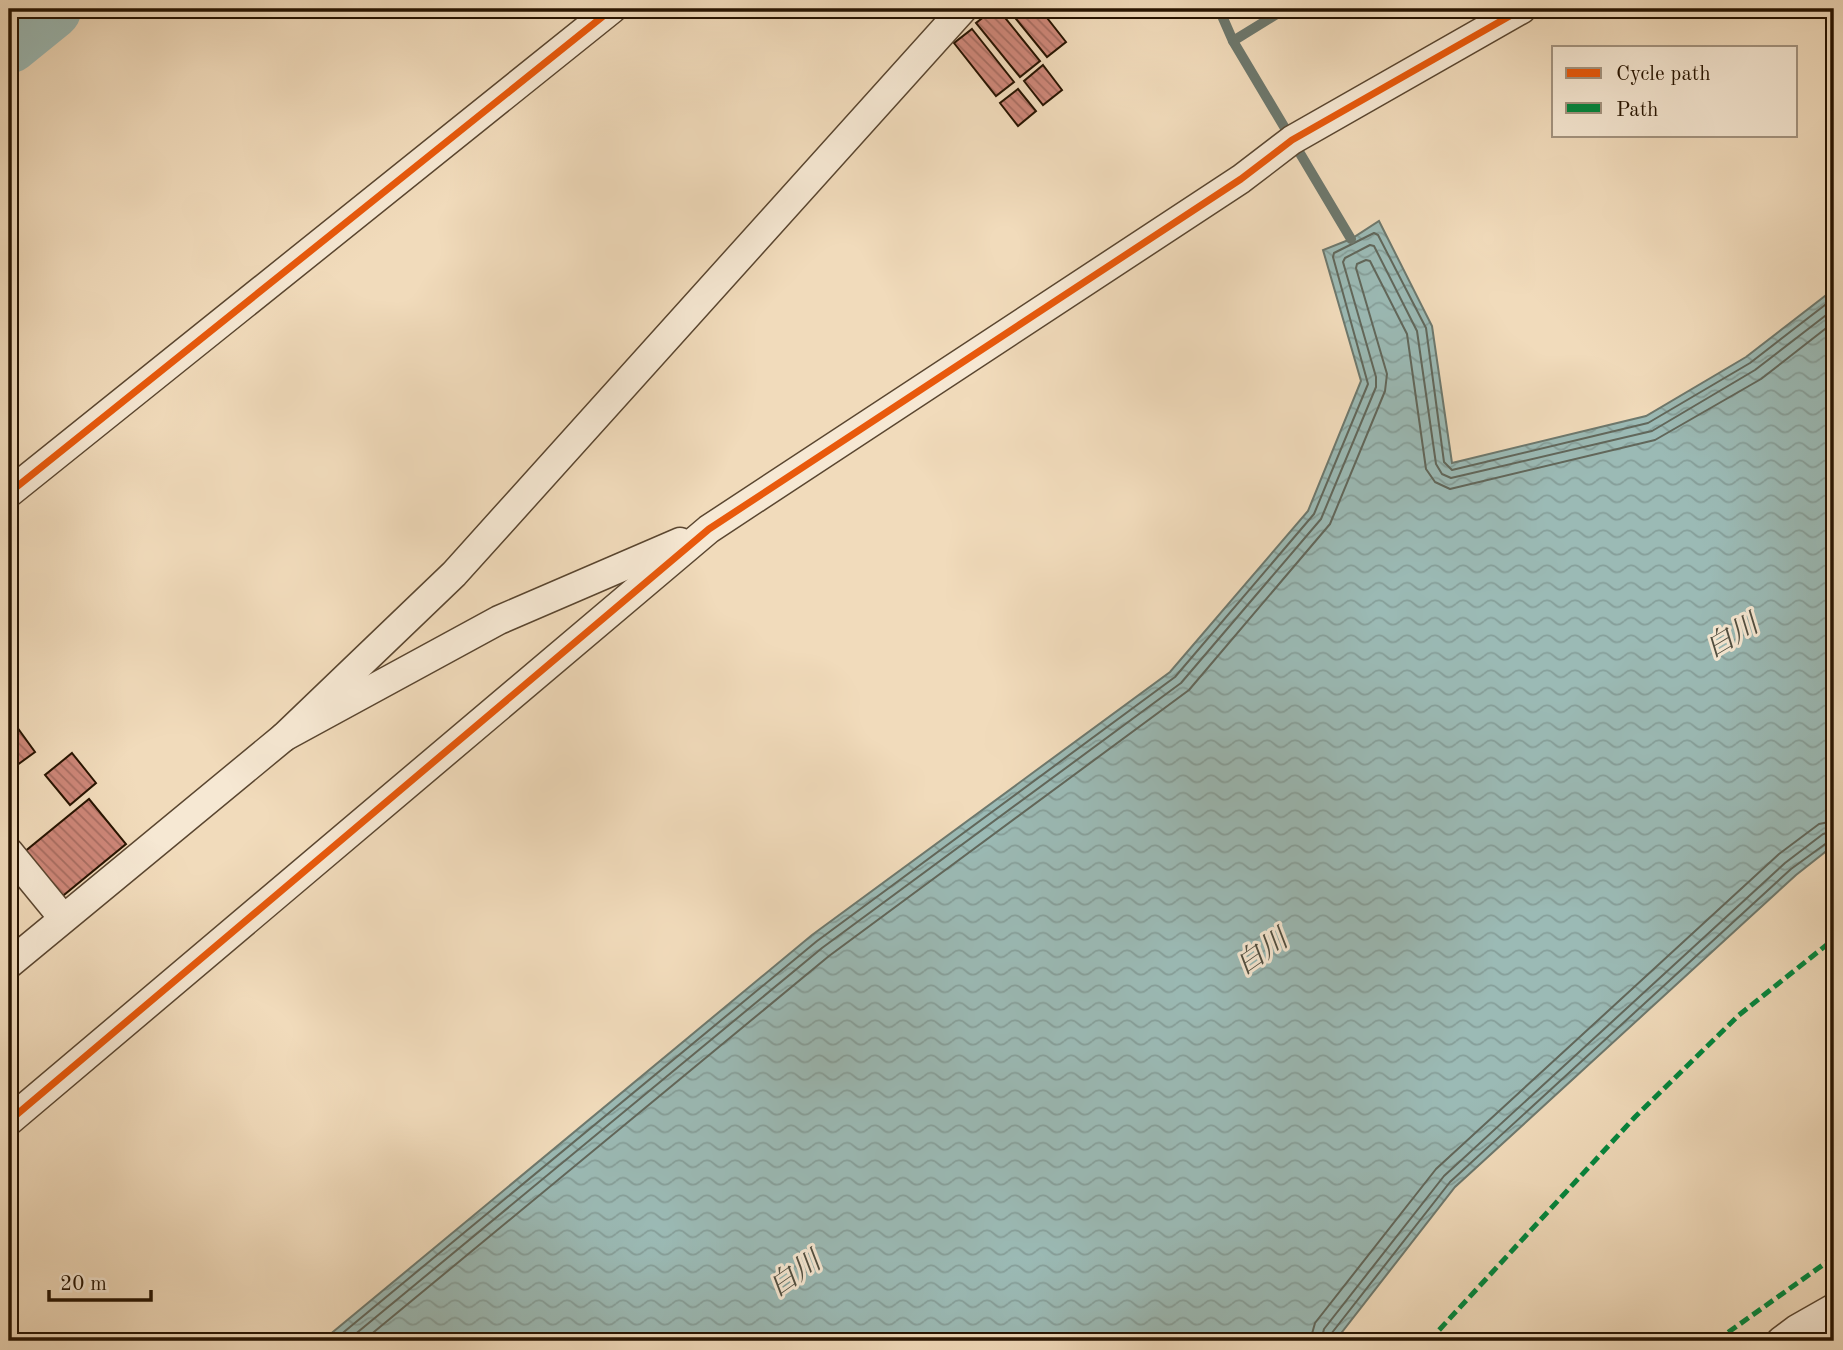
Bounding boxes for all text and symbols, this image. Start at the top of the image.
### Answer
legend [1552,46,1798,136]
text: Cycle path [1616,64,1711,85]
text: Path [1616,100,1659,121]
water label: 白川 [1700,607,1766,664]
water label: 白川 [1230,922,1296,981]
water label: 白川 [763,1244,829,1303]
scale bar [49,1259,150,1303]
text: 20 m [60,1274,107,1295]

